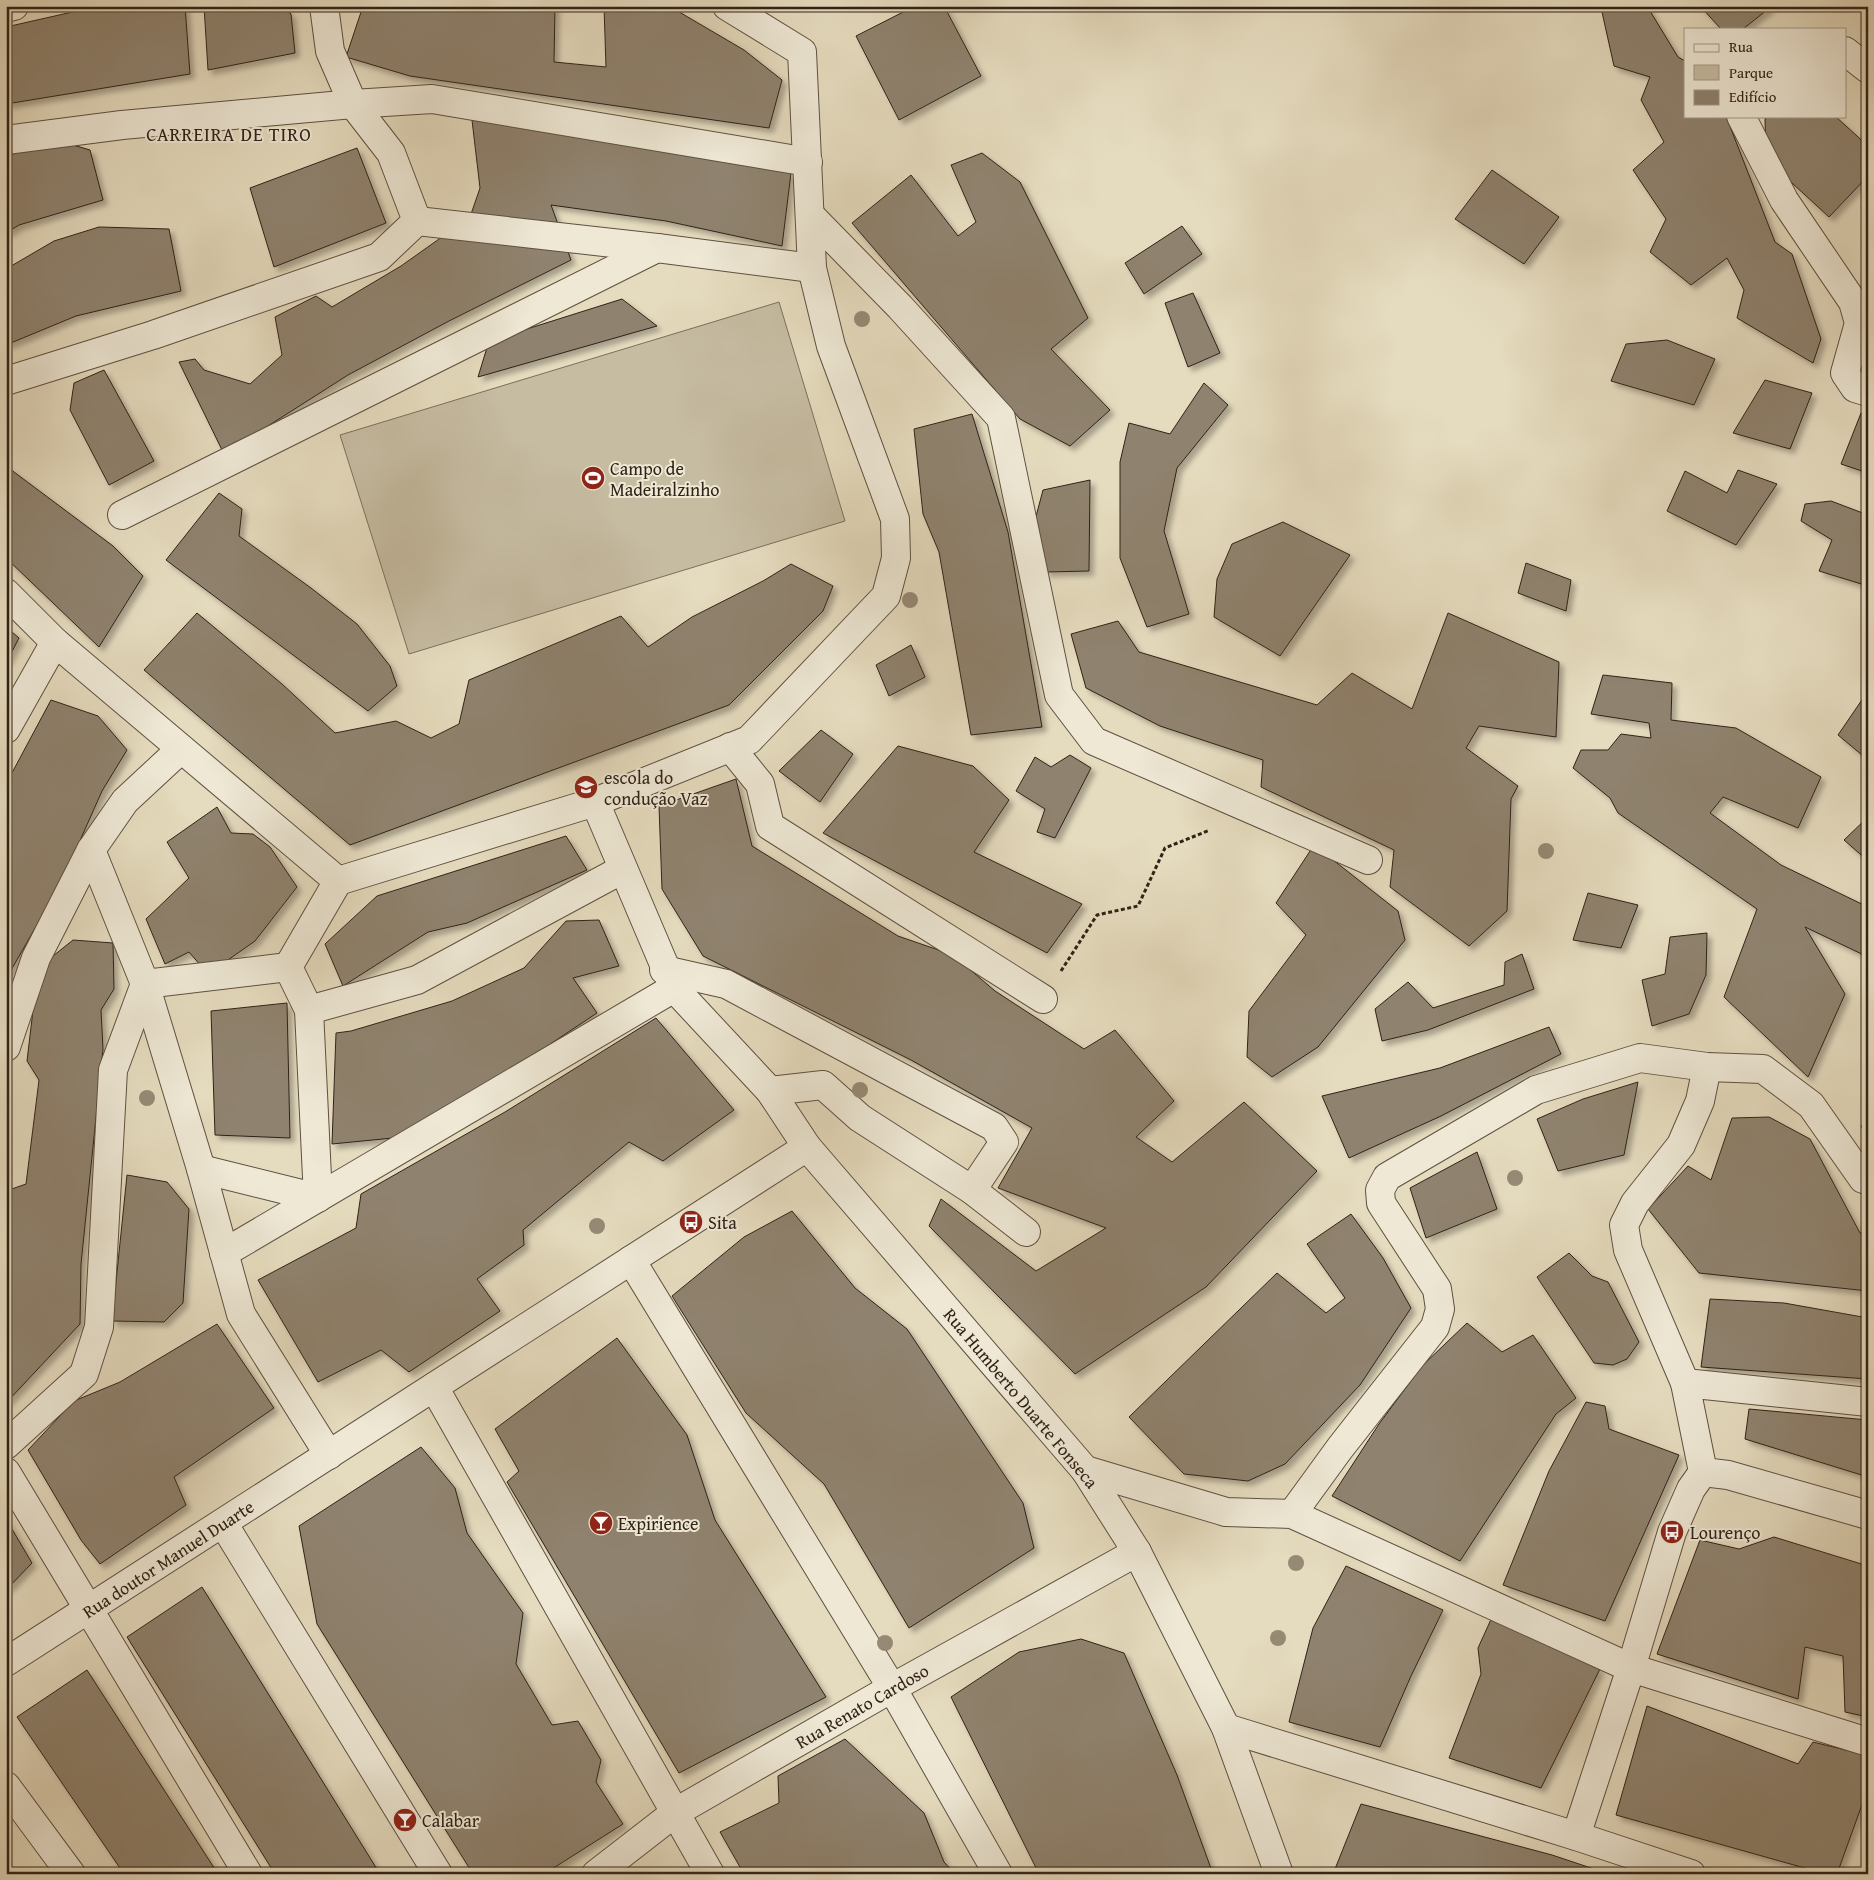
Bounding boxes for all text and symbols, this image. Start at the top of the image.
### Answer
legend [1684,28,1846,118]
text: Rua [1729,36,1753,57]
text: Parque [1729,62,1773,83]
text: Edifício [1729,86,1777,107]
district label: CARREIRA DE TIRO [146,120,312,148]
place label: Campo de Madeiralzinho [610,455,720,503]
sports icon: Campo de Madeiralzinho [580,465,606,491]
place label: escola do condução Vaz [604,764,707,812]
school or university icon: escola do condução Vaz [573,774,599,800]
bus stop icon: Sita [678,1209,704,1235]
place label: Sita [708,1209,737,1236]
street label: Rua Humberto Duarte Fonseca [937,1302,1105,1495]
street label: Rua doutor Manuel Duarte [77,1493,259,1625]
bar icon: Expirience [588,1510,614,1536]
place label: Expirience [618,1510,699,1537]
bus stop icon: Lourenço [1659,1519,1685,1545]
place label: Lourenço [1690,1519,1761,1546]
street label: Rua Renato Cardoso [790,1657,934,1755]
bar icon: Calabar [392,1807,418,1833]
place label: Calabar [422,1807,480,1834]

